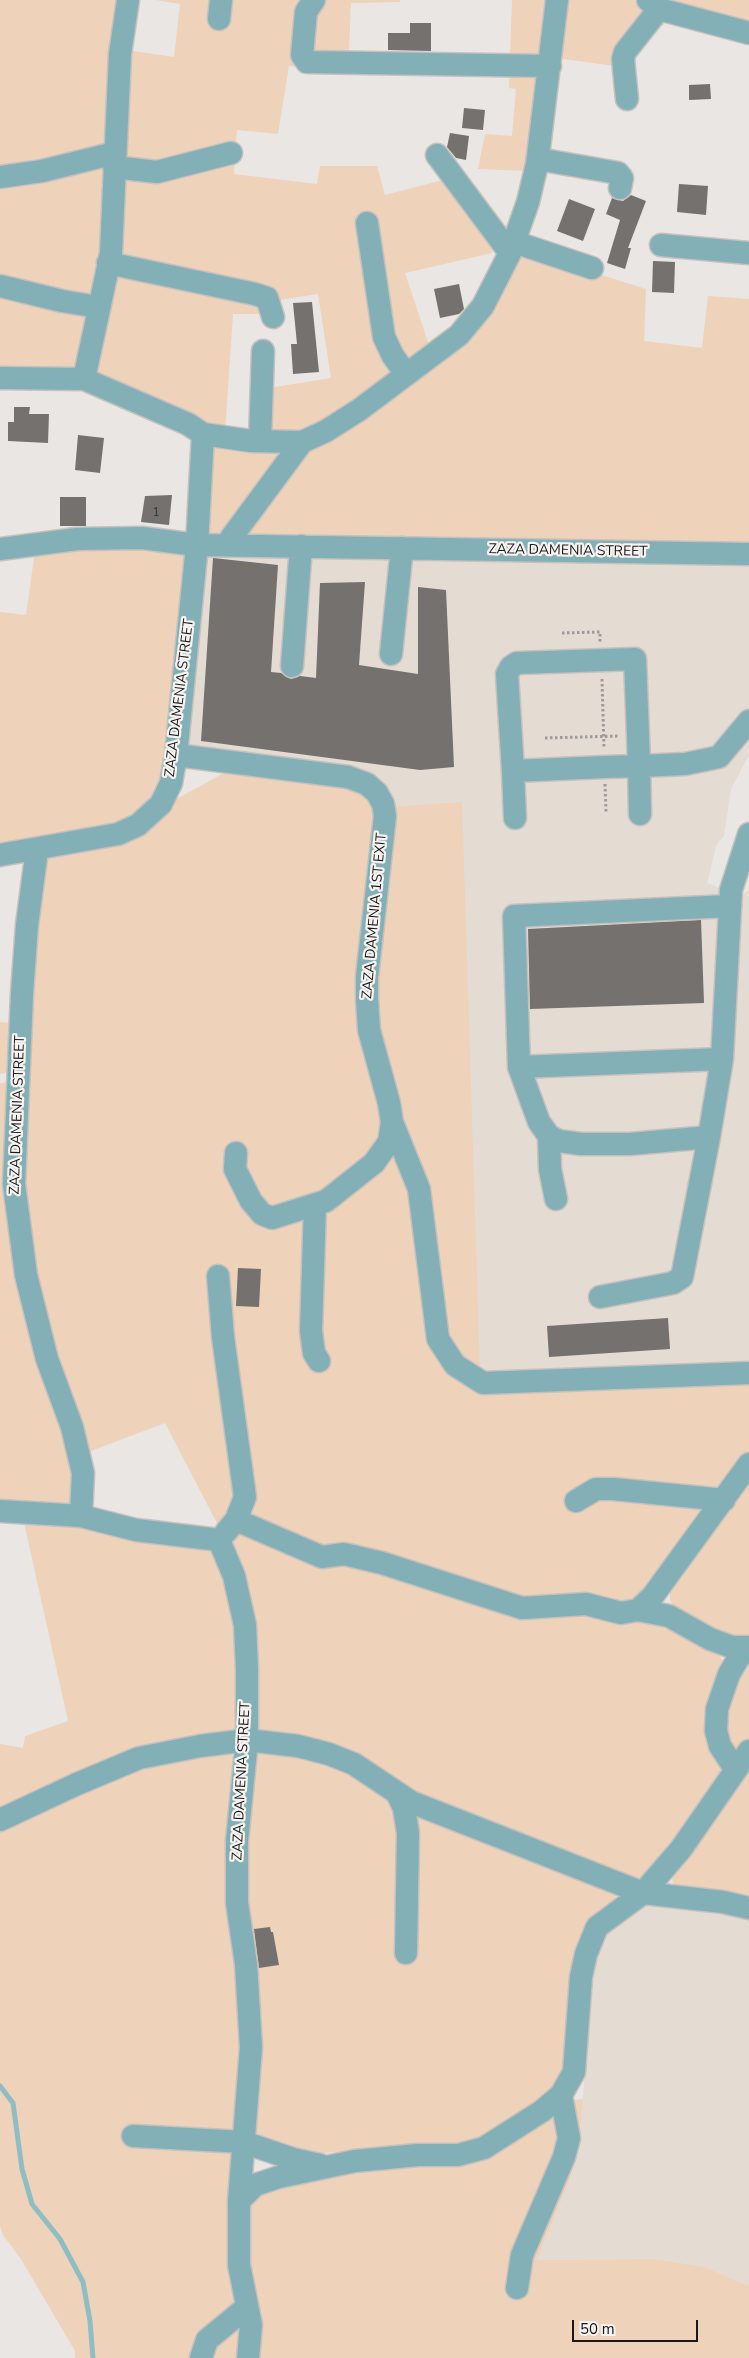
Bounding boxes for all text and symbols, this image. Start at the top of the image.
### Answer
house number: 1 [153,506,159,520]
street label: ZAZA DAMENIA STREET [488,541,648,561]
street label: ZAZA DAMENIA STREET [162,618,198,778]
street label: ZAZA DAMENIA 1ST EXIT [359,832,391,1000]
street label: ZAZA DAMENIA STREET [7,1035,29,1195]
street label: ZAZA DAMENIA STREET [229,1701,255,1861]
scale bar [574,2310,700,2342]
text: 50 m [580,2319,615,2339]

